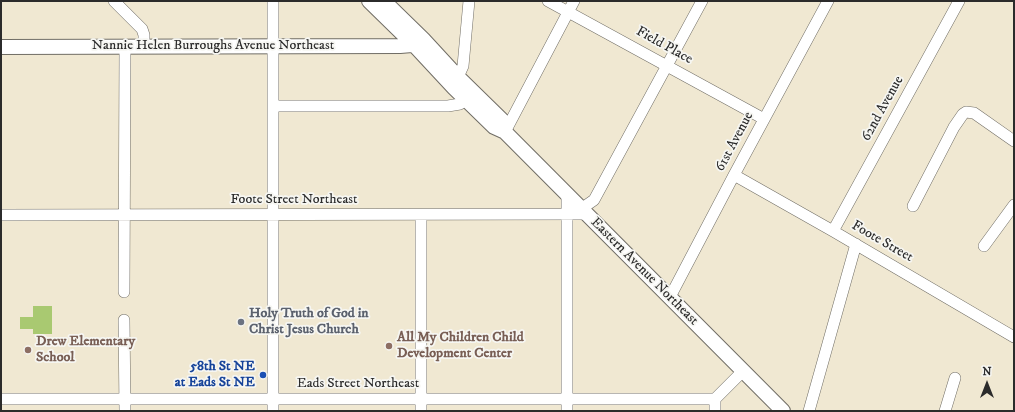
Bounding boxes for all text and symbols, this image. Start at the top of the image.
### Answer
street label: Field Place [633,24,695,68]
street label: Nannie Helen Burroughs Avenue Northeast [92,38,334,54]
street label: 62nd Avenue [858,74,908,144]
street label: 61st Avenue [712,109,758,175]
street label: Foote Street Northeast [231,192,357,208]
street label: Eastern Avenue Northeast [587,215,701,329]
street label: Foote Street [848,218,916,266]
place label: Holy Truth of God in Christ Jesus Church [249,306,369,338]
marker: Holy Truth of God in Christ Jesus Church [236,317,246,327]
place label: All My Children Child Development Center [397,330,524,362]
place label: Drew Elementary School [36,334,135,366]
marker: All My Children Child Development Center [384,341,394,351]
marker: Drew Elementary School [23,345,33,355]
place label: 58th St NE at Eads St NE [175,359,255,392]
north arrow [967,364,1007,404]
text: N [982,365,992,379]
marker: 58th St NE at Eads St NE [258,370,268,380]
street label: Eads Street Northeast [297,376,419,392]

